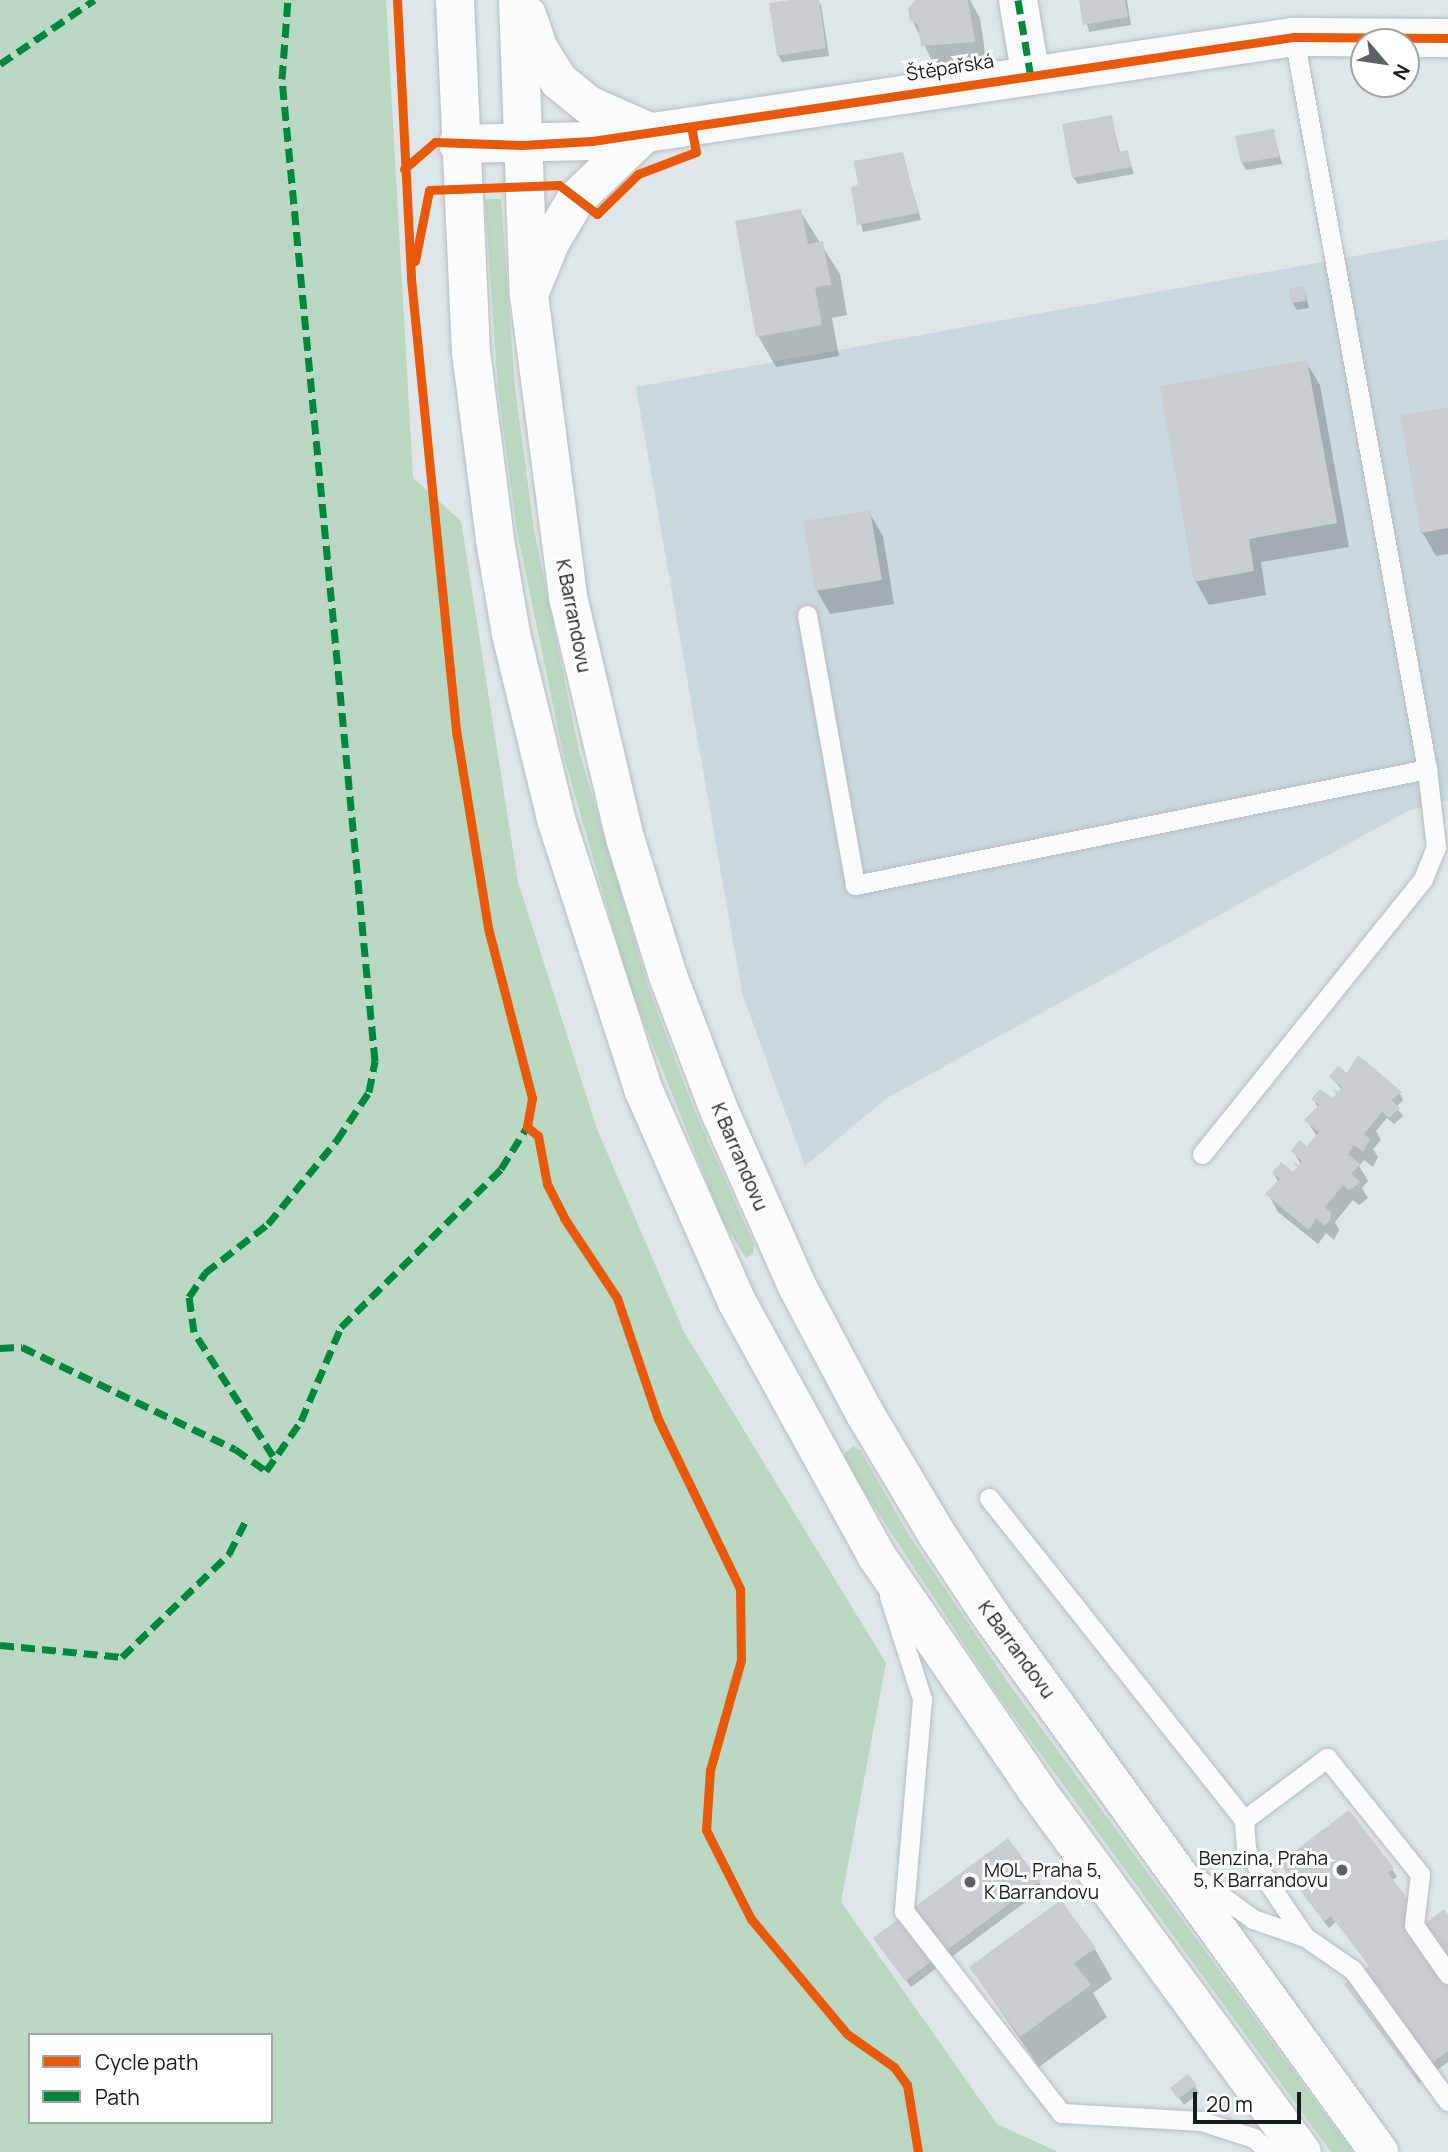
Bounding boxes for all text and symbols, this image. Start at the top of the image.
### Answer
north arrow [1350,28,1420,98]
street label: Štěpařská [905,50,995,86]
text: N [1387,60,1416,84]
street label: K Barrandovu [551,557,595,675]
street label: K Barrandovu [706,1099,772,1215]
street label: K Barrandovu [973,1597,1059,1703]
place label: Benzina, Praha 5, K Barrandovu [1193,1848,1328,1892]
place label: MOL, Praha 5, K Barrandovu [984,1860,1102,1904]
marker: Benzina, Praha 5, K Barrandovu [1334,1862,1350,1878]
marker: MOL, Praha 5, K Barrandovu [962,1874,978,1890]
legend [28,2033,273,2124]
text: Cycle path [95,2048,198,2076]
scale bar [1196,2078,1304,2122]
text: Path [95,2083,140,2111]
text: 20 m [1206,2090,1253,2118]

